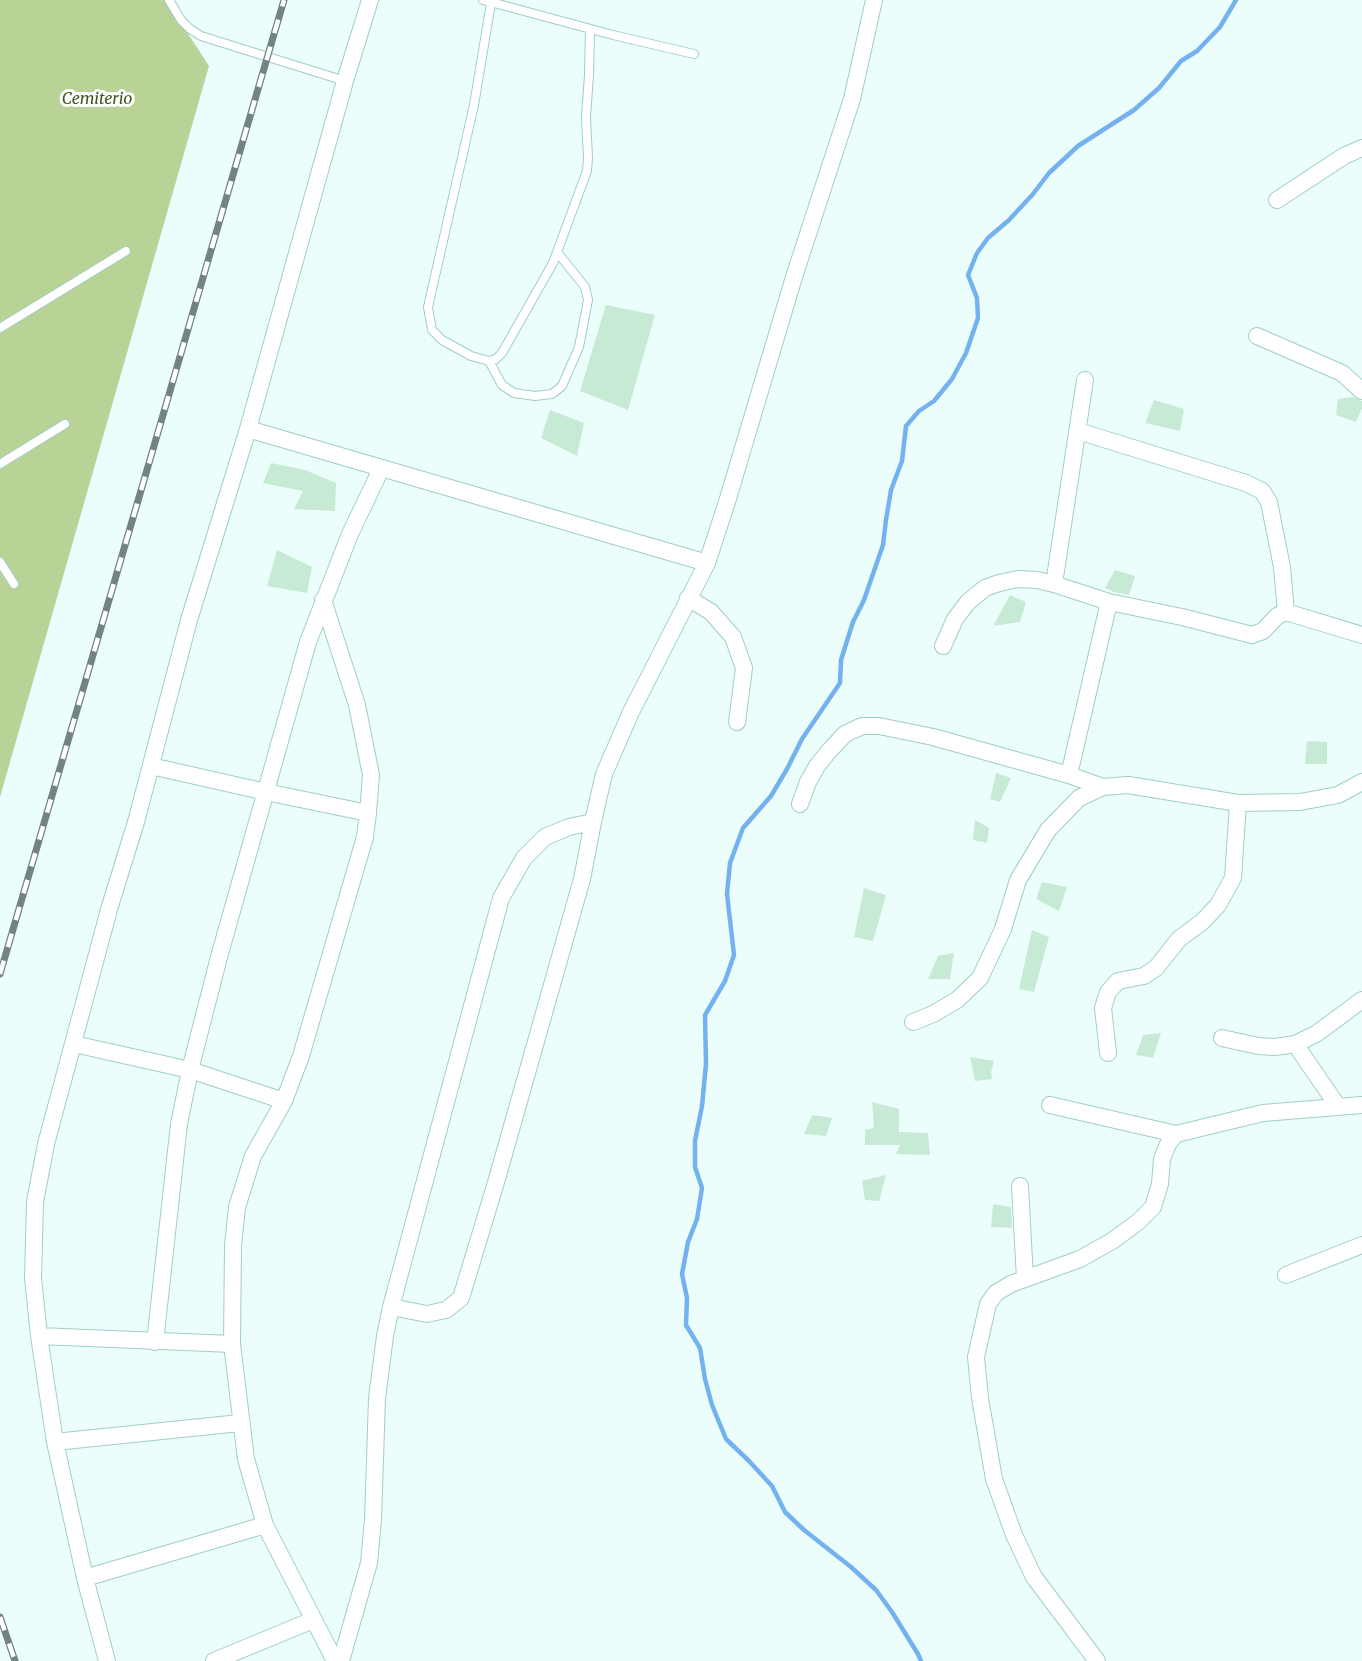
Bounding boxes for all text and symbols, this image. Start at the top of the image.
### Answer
park label: Cemiterio [62,89,132,109]

